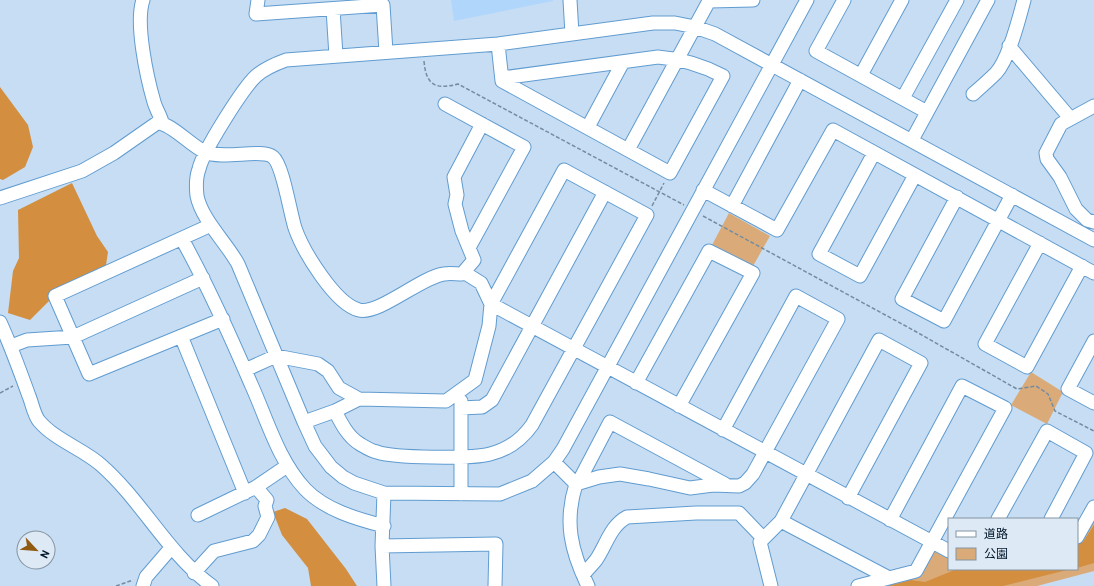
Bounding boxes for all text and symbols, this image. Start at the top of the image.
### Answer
legend [948,518,1078,570]
text: 道路 [984,526,1008,540]
north arrow [16,530,56,570]
text: 公園 [984,546,1008,560]
text: N [38,548,53,561]

